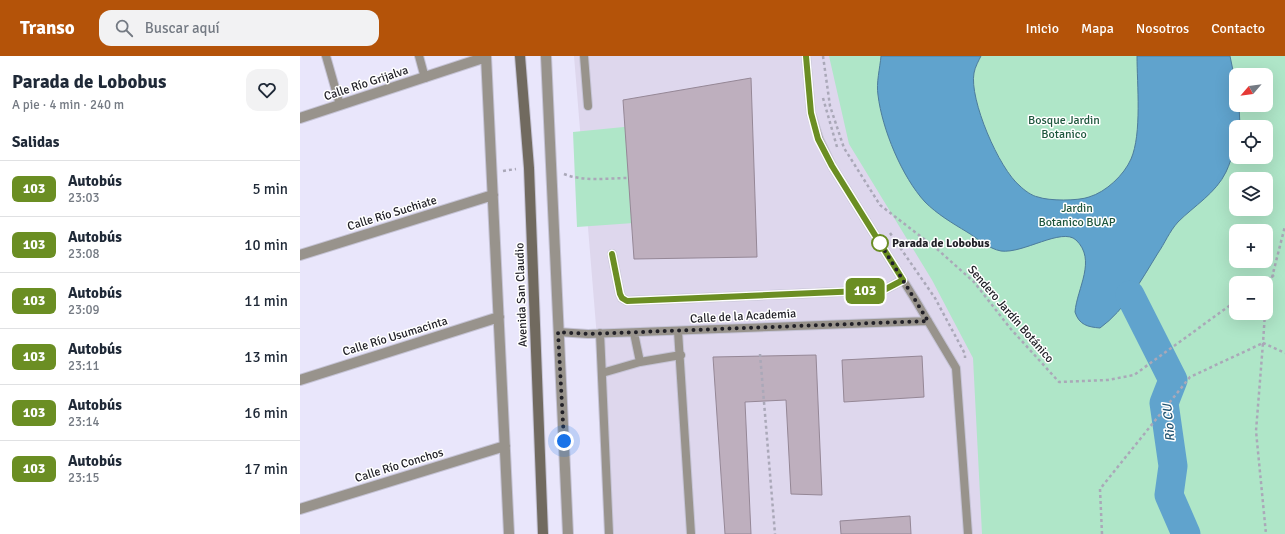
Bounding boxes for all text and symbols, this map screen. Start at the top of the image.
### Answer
search box [99,10,379,46]
text: Transo [20,16,75,40]
icon: search [113,17,135,39]
text: Buscar aquí [145,19,220,37]
text: Inicio [1026,20,1059,37]
text: Mapa [1081,20,1114,37]
text: Nosotros [1136,20,1189,37]
text: Contacto [1211,20,1265,37]
street label: Calle Río Grijalva [322,63,410,104]
north arrow [1229,68,1273,112]
map controls [1229,68,1273,320]
button: heart [246,69,288,111]
text: Parada de Lobobus [12,70,166,94]
text: A pie · 4 min · 240 m [12,97,124,113]
park label: Bosque Jardin Botanico [1028,113,1100,142]
button: locate [1229,120,1273,164]
text: Salidas [12,133,59,151]
text: Autobús [68,172,122,190]
button: layers [1229,172,1273,216]
text: 103 [23,180,45,197]
text: 5 min [252,180,288,198]
text: 23:03 [68,190,100,206]
street label: Calle Río Suchiate [346,193,439,234]
park label: Jardin Botanico BUAP [1038,201,1116,230]
button: + [1229,224,1273,268]
text: Autobús [68,228,122,246]
marker: Parada de Lobobus [871,234,889,252]
text: 103 [23,236,45,253]
text: 10 min [244,236,288,254]
place label: Parada de Lobobus [892,236,990,251]
street label: Avenida San Claudio [512,242,531,347]
text: 23:08 [68,246,100,262]
street label: Sendero Jardín Botánico [964,263,1057,366]
button: − [1229,276,1273,320]
line badge: 103 [842,278,888,304]
text: 103 [854,282,876,299]
text: Autobús [68,284,122,302]
text: 103 [23,292,45,309]
text: 11 min [244,292,288,310]
text: 23:09 [68,302,100,318]
street label: Calle de la Academia [690,306,796,327]
street label: Calle Río Usumacinta [341,313,449,360]
text: Autobús [68,340,122,358]
text: 103 [23,348,45,365]
text: 13 min [244,348,288,366]
text: 23:11 [68,358,100,374]
text: Autobús [68,396,122,414]
water label: Rio CU [1159,402,1179,442]
text: 103 [23,404,45,421]
text: 16 min [244,404,288,422]
text: 23:14 [68,414,100,430]
your location [554,431,574,451]
street label: Calle Río Conchos [353,445,445,486]
text: Autobús [68,452,122,470]
text: 103 [23,460,45,477]
text: 17 min [244,460,288,478]
text: 23:15 [68,470,100,486]

